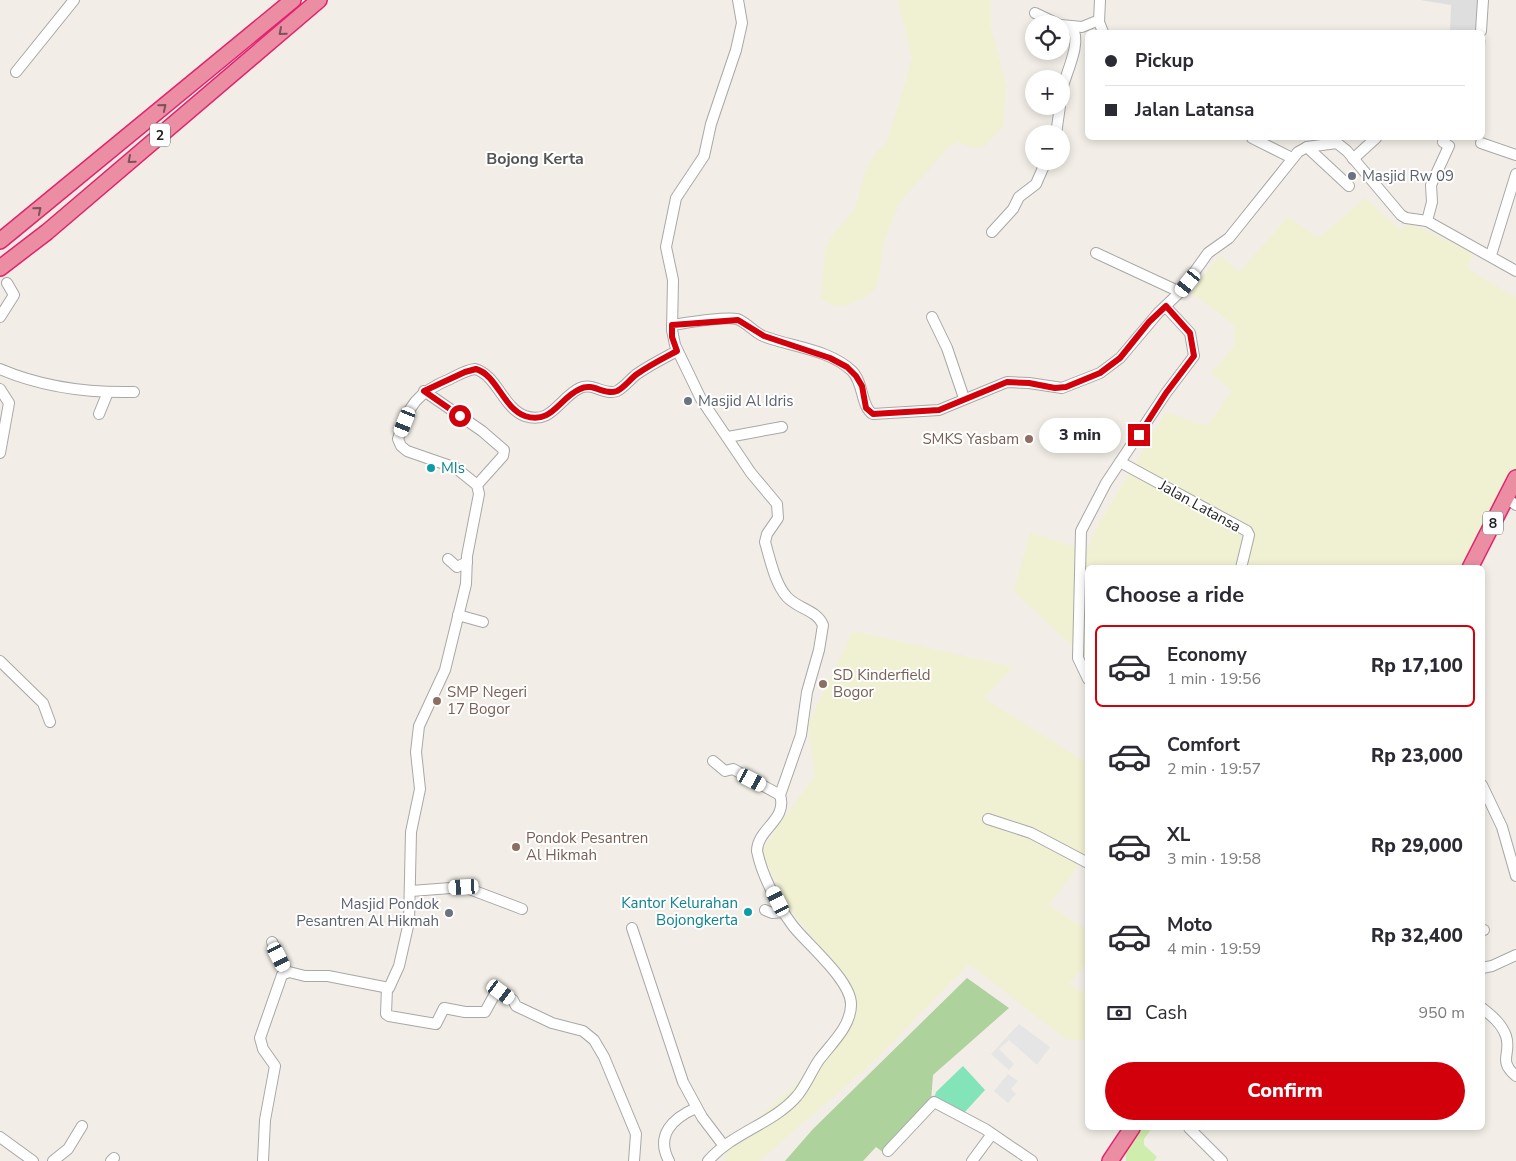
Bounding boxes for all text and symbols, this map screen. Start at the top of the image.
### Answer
map controls [1025,15,1070,170]
button: locate [1025,15,1070,60]
one-way arrow [278,26,287,35]
text: Pickup [1135,48,1194,74]
button: + [1025,70,1070,115]
text: Jalan Latansa [1135,97,1254,123]
one-way arrow [158,103,167,112]
road number: 2 [150,124,170,146]
button: − [1025,125,1070,170]
district label: Bojong Kerta [486,148,584,170]
one-way arrow [128,154,137,163]
place label: Masjid Rw 09 [1362,166,1454,186]
marker: Masjid Rw 09 [1346,170,1358,182]
one-way arrow [32,208,41,216]
car [1172,267,1203,299]
place label: Masjid Al Idris [698,391,794,411]
marker: Masjid Al Idris [682,395,694,407]
car [392,405,417,439]
route start [449,405,471,427]
callout: 3 min [1039,418,1122,452]
text: 3 min [1059,424,1101,446]
route end [1128,424,1150,446]
place label: SMKS Yasbam [922,429,1019,449]
marker: SMKS Yasbam [1023,433,1035,445]
place label: MIs [441,458,465,478]
marker: MIs [425,462,437,474]
street label: Jalan Latansa [1155,475,1244,537]
road number: 8 [1483,512,1503,534]
text: Choose a ride [1105,580,1244,610]
text: Economy [1167,642,1247,668]
icon: car [1107,644,1152,689]
text: Rp 17,100 [1371,653,1463,679]
place label: SD Kinderfield Bogor [833,665,931,702]
text: 1 min · 19:56 [1167,668,1261,690]
marker: SD Kinderfield Bogor [817,678,829,690]
place label: SMP Negeri 17 Bogor [447,682,527,719]
marker: SMP Negeri 17 Bogor [431,695,443,707]
text: Comfort [1167,732,1240,758]
icon: car [1107,734,1152,779]
text: Rp 23,000 [1371,743,1463,769]
text: 2 min · 19:57 [1167,758,1261,780]
car [735,766,768,794]
text: XL [1167,822,1190,848]
icon: car [1107,824,1152,869]
place label: Pondok Pesantren Al Hikmah [526,828,648,865]
text: Rp 29,000 [1371,833,1463,859]
marker: Pondok Pesantren Al Hikmah [510,841,522,853]
text: 3 min · 19:58 [1167,848,1261,870]
car [448,879,479,895]
car [764,884,791,918]
place label: Kantor Kelurahan Bojongkerta [621,893,738,930]
place label: Masjid Pondok Pesantren Al Hikmah [296,894,439,931]
marker: Kantor Kelurahan Bojongkerta [742,906,754,918]
marker: Masjid Pondok Pesantren Al Hikmah [443,907,455,919]
text: Moto [1167,912,1213,938]
icon: car [1107,914,1152,959]
text: Rp 32,400 [1371,923,1463,949]
text: 4 min · 19:59 [1167,938,1261,960]
car [265,940,292,974]
car [484,977,517,1007]
icon: cash [1105,999,1133,1027]
text: Cash [1145,1000,1187,1026]
text: 950 m [1418,1002,1465,1024]
button: Confirm [1105,1062,1465,1120]

